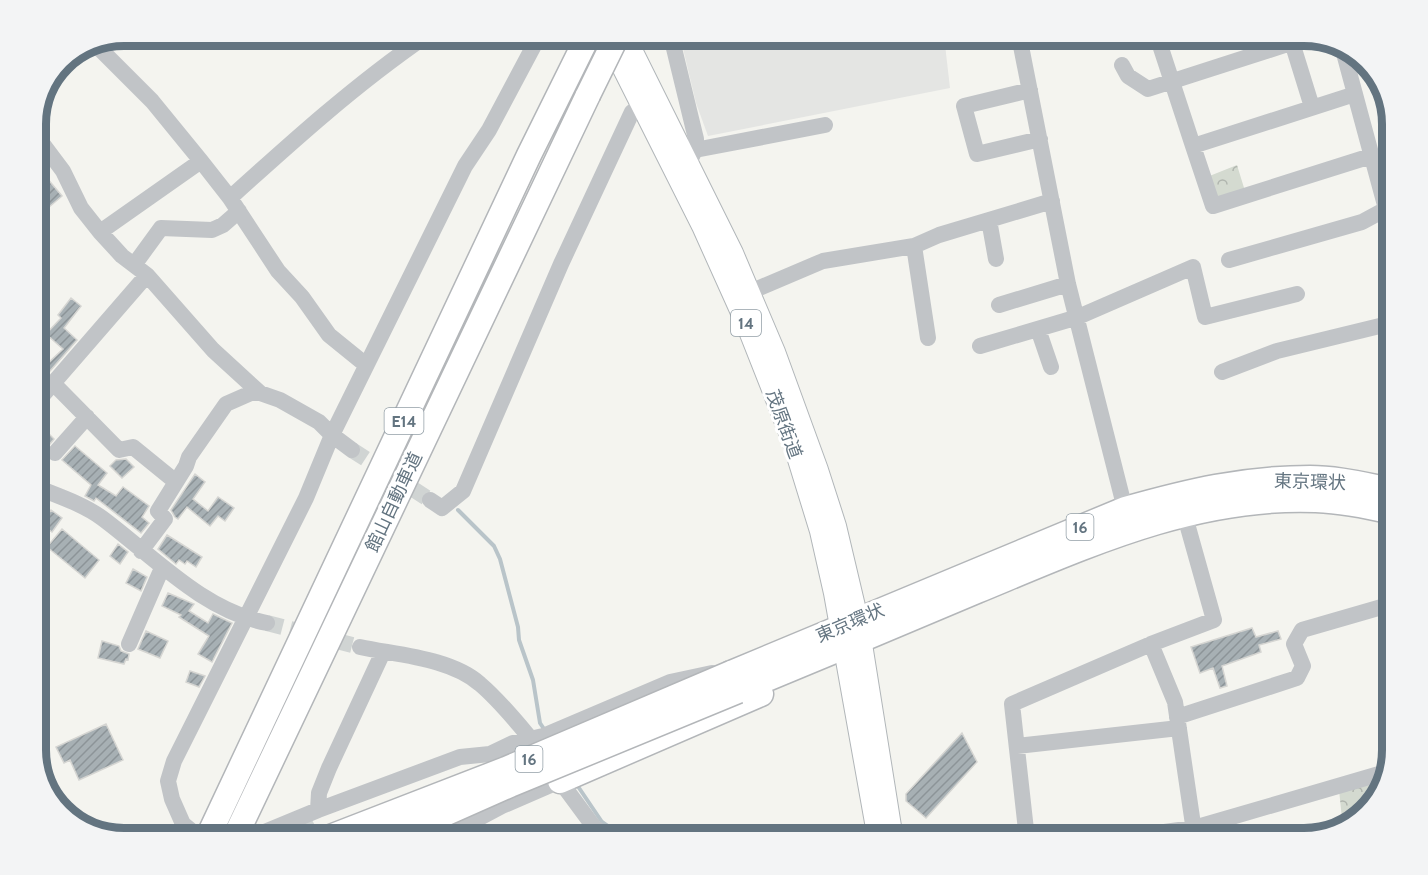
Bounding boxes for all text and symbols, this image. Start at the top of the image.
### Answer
road number: 14 [731,310,761,336]
street label: 茂原街道 [761,386,807,462]
road number: E14 [384,408,424,434]
street label: 館山自動車道 [361,448,427,556]
street label: 東京環状 [1274,470,1346,494]
road number: 16 [1066,514,1094,540]
street label: 東京環状 [813,599,887,647]
road number: 16 [516,746,542,772]

